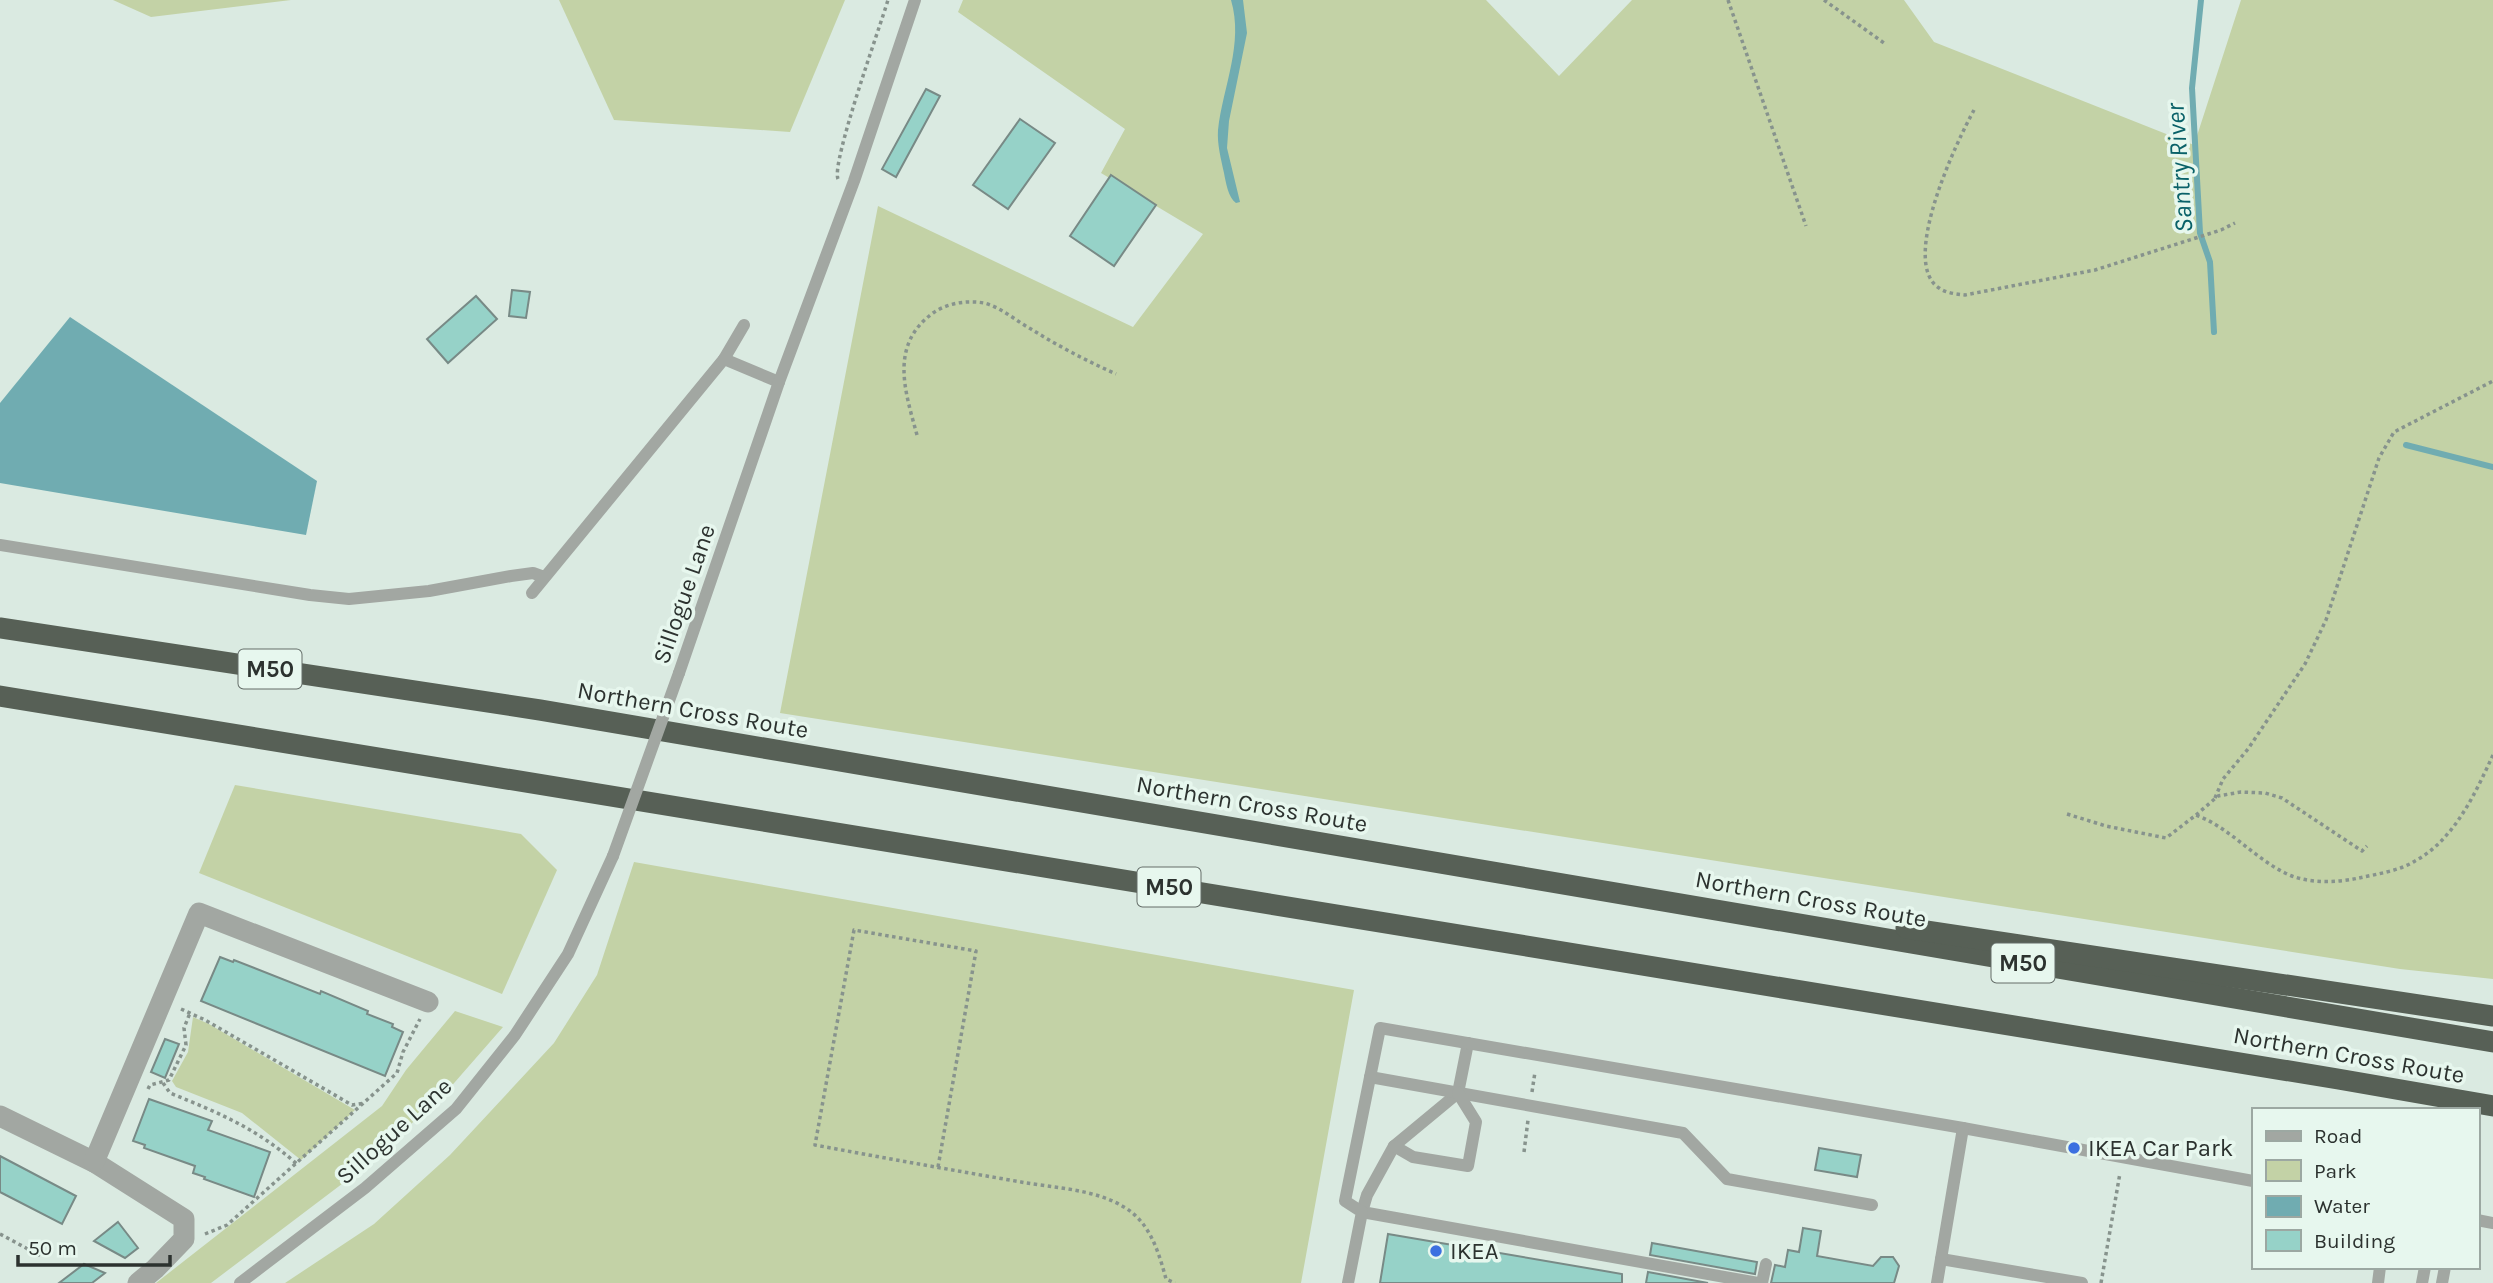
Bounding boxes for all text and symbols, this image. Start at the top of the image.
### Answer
water label: Santry River [2159,101,2199,234]
street label: Sillogue Lane [647,521,721,667]
road number: M50 [238,650,302,688]
street label: Northern Cross Route [575,676,811,744]
street label: Northern Cross Route [1134,770,1370,838]
street label: Northern Cross Route [1693,865,1929,933]
road number: M50 [1138,867,1200,906]
road number: M50 [1992,944,2054,982]
street label: Northern Cross Route [2231,1021,2467,1089]
street label: Sillogue Lane [331,1072,457,1190]
legend [2252,1108,2479,1269]
text: Road [2314,1124,2362,1148]
place label: IKEA Car Park [2088,1134,2233,1162]
marker: IKEA Car Park [2066,1140,2082,1156]
text: Park [2314,1159,2357,1183]
text: Water [2314,1194,2370,1218]
scale bar [18,1224,170,1268]
text: Building [2314,1229,2395,1253]
text: 50 m [28,1236,77,1260]
place label: IKEA [1450,1237,1499,1265]
marker: IKEA [1428,1243,1444,1259]

